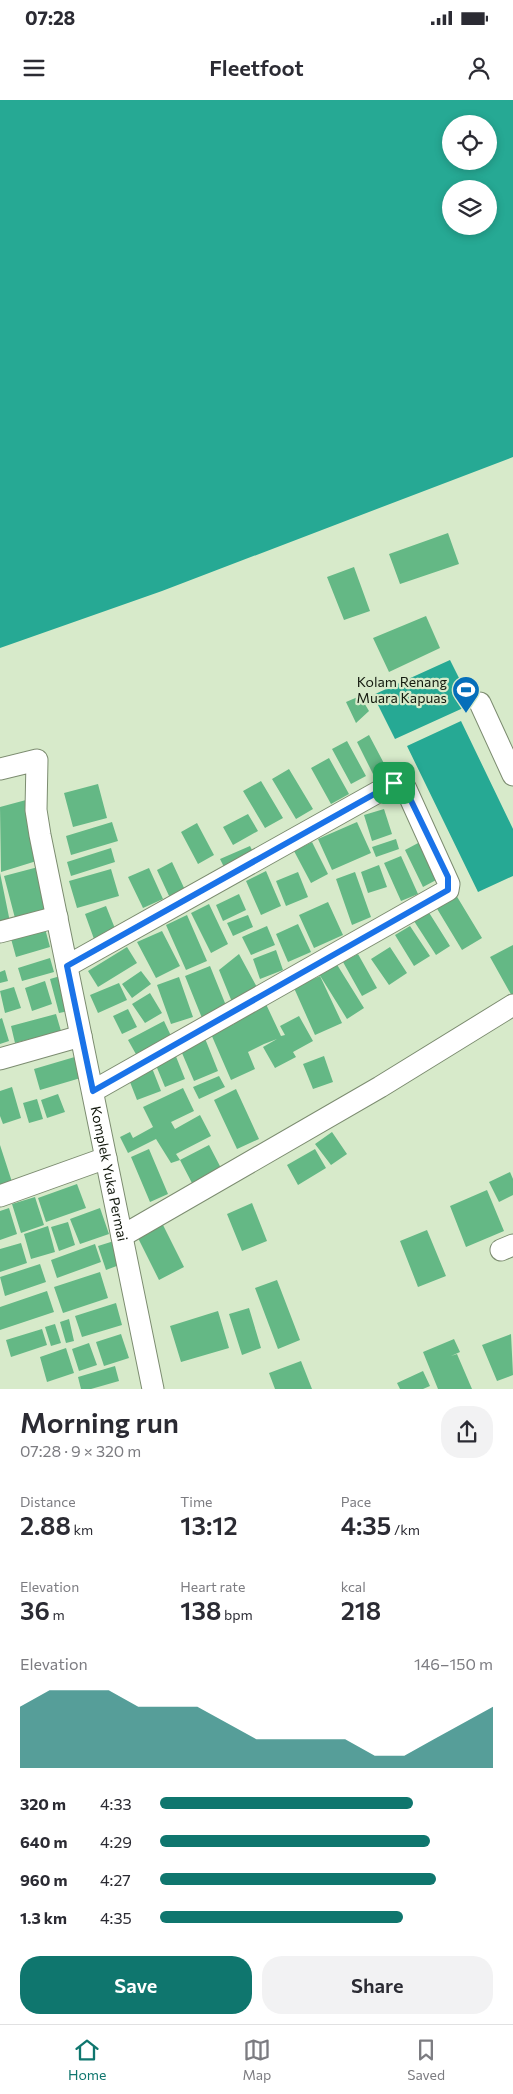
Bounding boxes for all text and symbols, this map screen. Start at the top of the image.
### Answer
text: 07:28 [25,6,75,29]
icon: menu [20,54,48,82]
text: Fleetfoot [209,54,304,81]
icon: person [465,54,493,82]
map controls [442,115,497,235]
button: locate [442,115,497,170]
button: layers [442,180,497,235]
place label: Kolam Renang Muara Kapuas [357,673,447,706]
sports icon: Kolam Renang Muara Kapuas [451,675,481,714]
pin [373,762,415,804]
icon: arrive [380,769,408,797]
street label: Komplek Yuka Permai [88,1105,132,1243]
text: Morning run [20,1405,179,1439]
button: share [441,1406,493,1458]
text: 07:28 · 9 × 320 m [20,1441,141,1460]
text: Distance [20,1493,76,1510]
text: Time [180,1493,213,1510]
text: Pace [341,1493,371,1510]
text: 2.88 [20,1510,71,1540]
text: 13:12 [180,1510,238,1540]
text: 4:35 [341,1510,391,1540]
text: km [71,1521,93,1538]
text: /km [391,1521,420,1538]
text: Elevation [20,1578,79,1595]
text: Heart rate [180,1578,245,1595]
text: kcal [341,1578,366,1595]
text: 36 [20,1595,50,1625]
text: 138 [180,1595,221,1625]
text: 218 [341,1595,381,1625]
text: m [50,1606,65,1623]
text: bpm [221,1606,253,1623]
text: Elevation [20,1654,88,1673]
text: 146–150 m [414,1654,493,1673]
text: 320 m [20,1794,66,1813]
text: 4:33 [100,1794,132,1813]
text: 640 m [20,1832,67,1851]
text: 4:29 [100,1832,132,1851]
text: 960 m [20,1870,67,1889]
text: 4:27 [100,1870,131,1889]
text: 1.3 km [20,1908,67,1927]
text: 4:35 [100,1908,132,1927]
button: Save [20,1956,252,2014]
button: Share [262,1956,493,2014]
tab: Home [68,2036,106,2083]
tab: Map [242,2036,271,2083]
tab: Saved [407,2036,445,2083]

